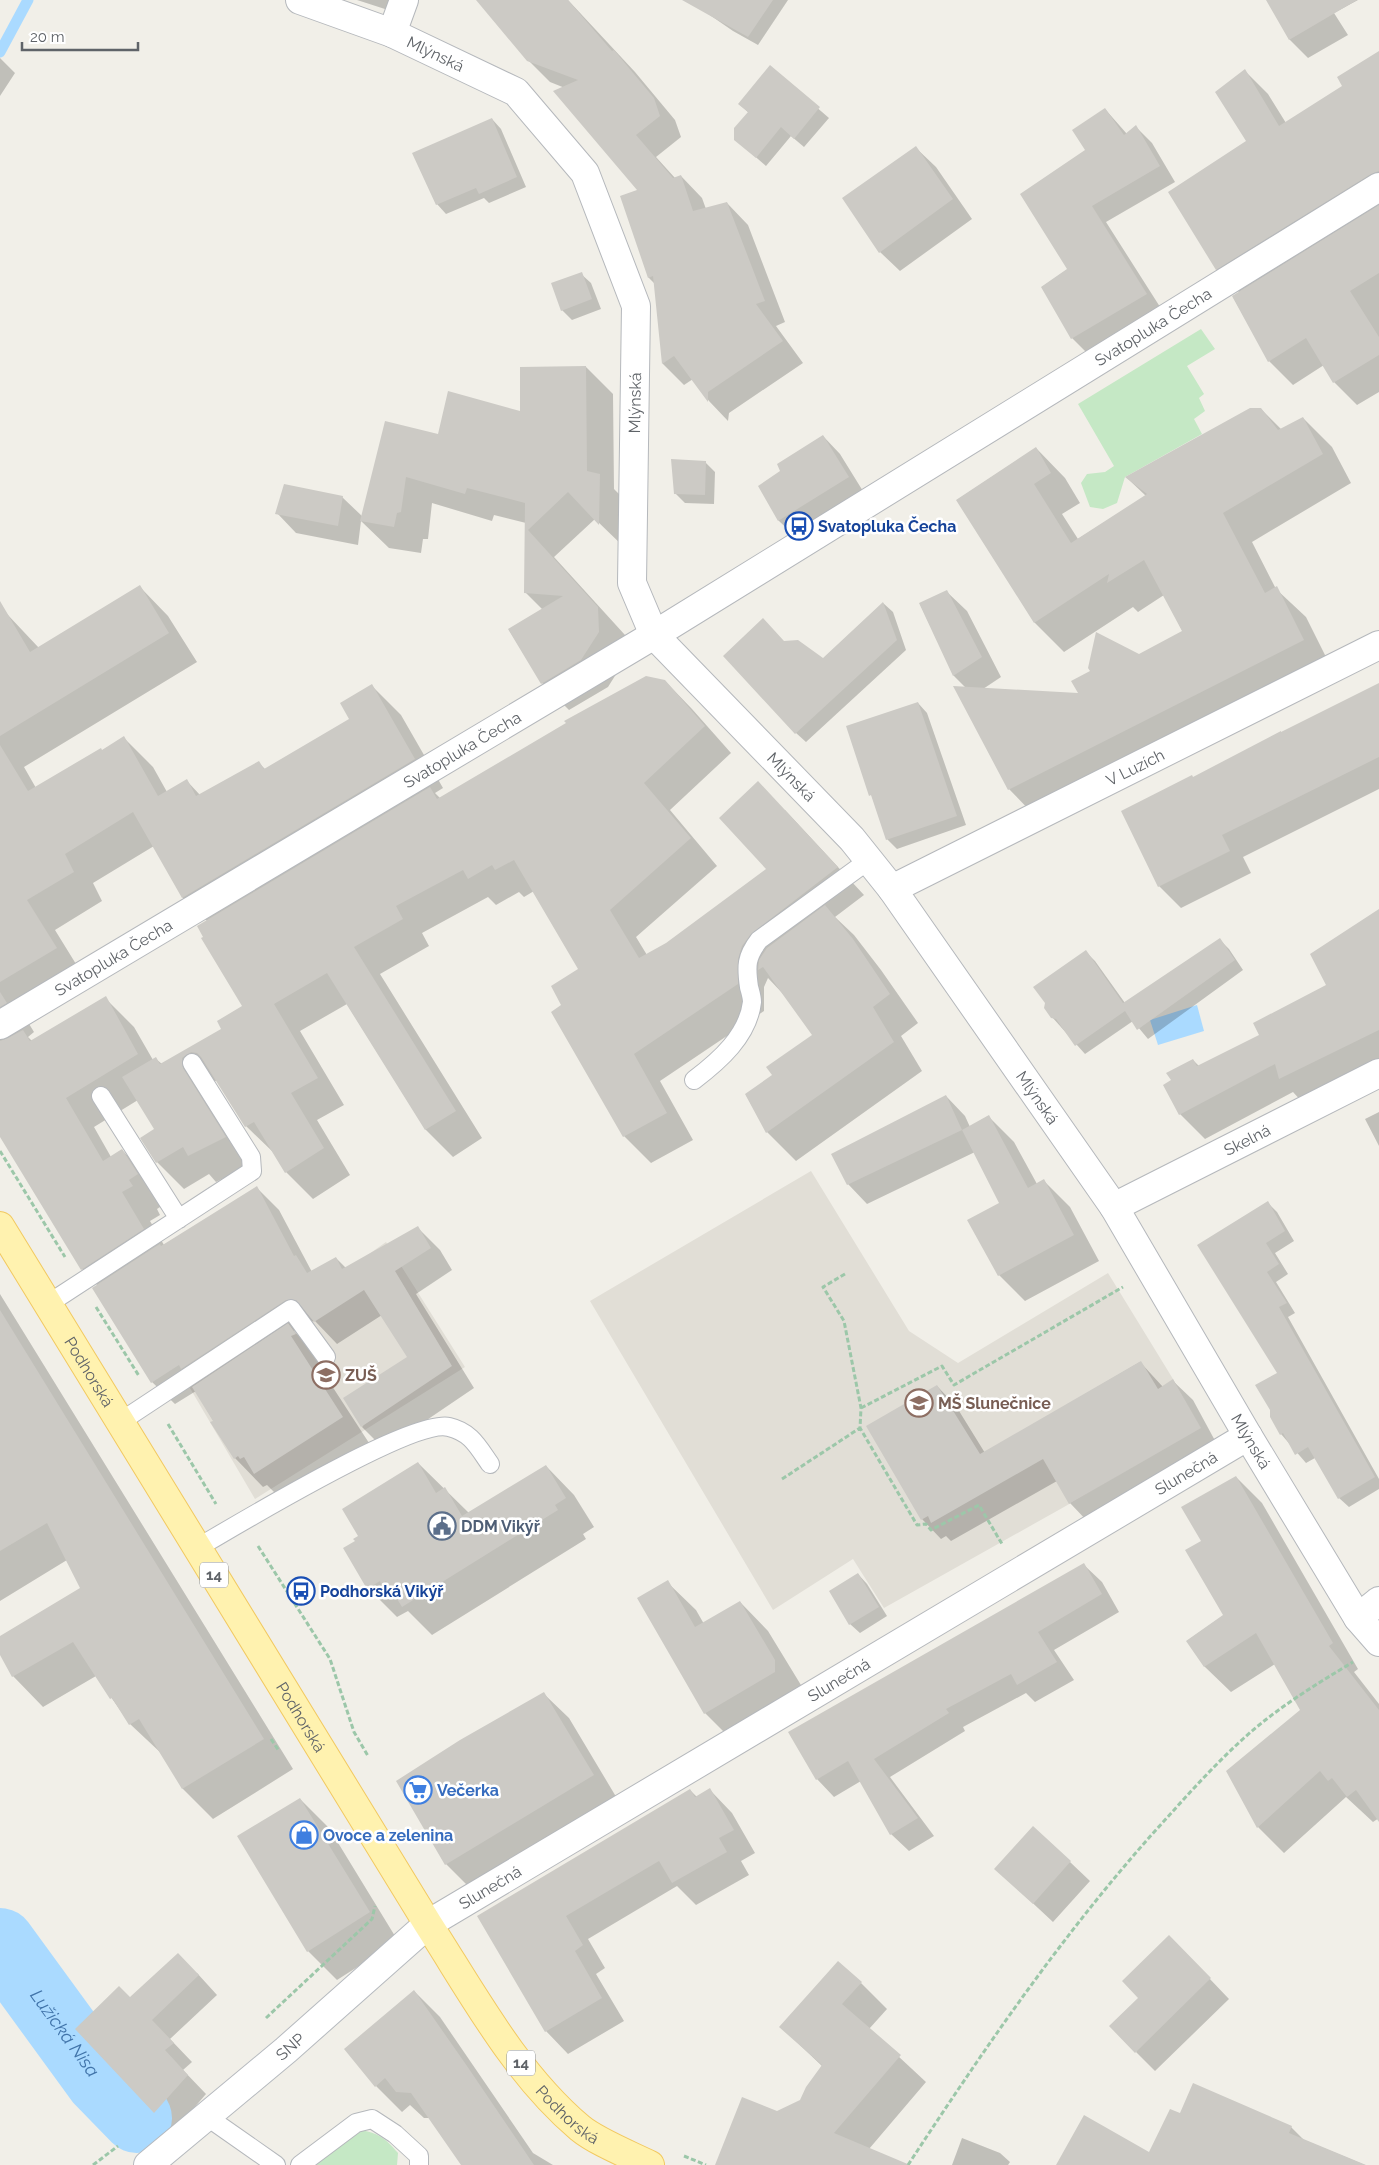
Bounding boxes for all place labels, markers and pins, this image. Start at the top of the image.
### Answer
bus stop icon: Svatopluka Čecha [784,511,814,541]
place label: Svatopluka Čecha [818,516,956,536]
school or university icon: ZUŠ [311,1360,341,1390]
place label: ZUŠ [345,1365,377,1385]
school or university icon: MŠ Slunečnice [904,1388,934,1418]
place label: MŠ Slunečnice [938,1393,1051,1413]
public building icon: DDM Vikýř [427,1511,457,1541]
place label: DDM Vikýř [461,1517,540,1536]
bus stop icon: Podhorská Vikýř [286,1576,316,1606]
place label: Podhorská Vikýř [320,1582,443,1601]
supermarket icon: Večerka [403,1775,433,1805]
place label: Večerka [437,1781,499,1800]
shop icon: Ovoce a zelenina [289,1820,319,1850]
place label: Ovoce a zelenina [323,1826,453,1845]

